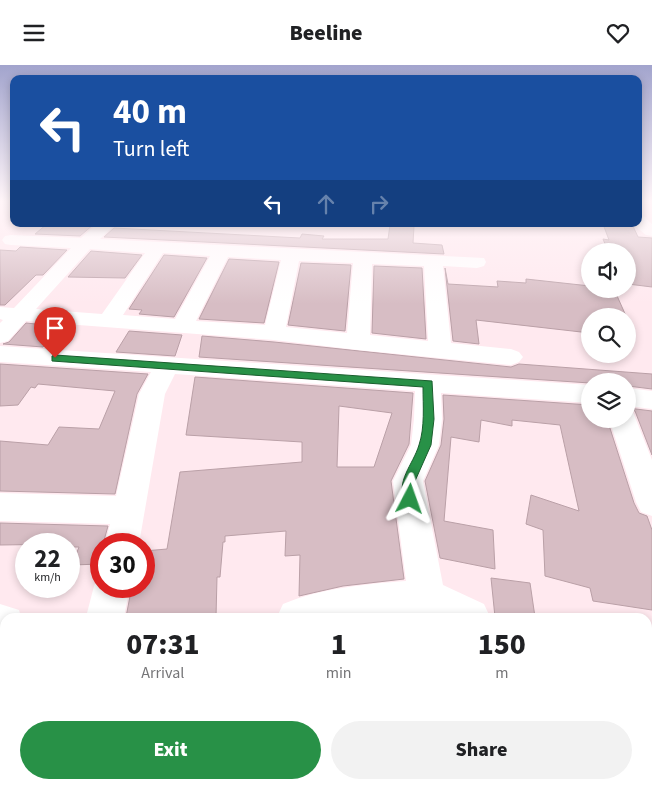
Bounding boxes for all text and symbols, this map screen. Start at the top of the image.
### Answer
text: Beeline [289,17,363,49]
icon: menu [20,19,48,47]
icon: heart [604,19,632,47]
text: 40 m [113,87,187,137]
icon: left [30,95,95,160]
text: Turn left [113,133,189,165]
icon: left [259,190,287,218]
icon: ahead [312,190,340,218]
icon: right [365,190,393,218]
map controls [581,243,636,428]
button: sound [581,243,636,298]
pin [34,307,76,358]
button: search [581,308,636,363]
icon: arrive [41,314,69,342]
button: layers [581,373,636,428]
position arrow [383,472,435,524]
speed limit sign: 30 [90,533,155,598]
text: 22 [34,541,61,577]
text: km/h [34,569,61,586]
text: 07:31 [126,623,200,666]
text: 1 [331,623,347,666]
text: 150 [478,623,526,666]
text: Arrival [141,662,184,684]
text: min [326,662,352,684]
text: m [495,662,508,684]
button: Exit [20,721,321,779]
button: Share [331,721,632,779]

